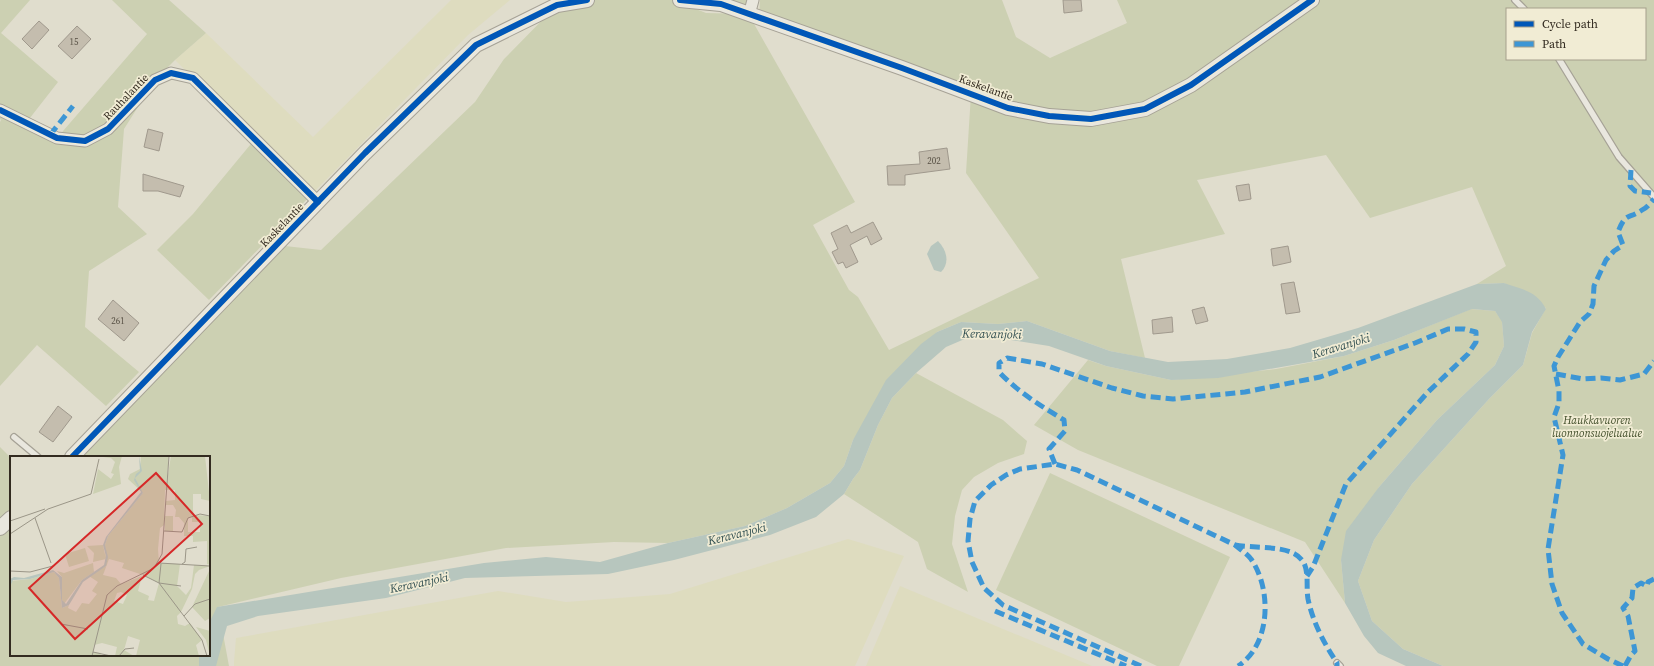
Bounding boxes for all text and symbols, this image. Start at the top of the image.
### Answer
legend [1506,8,1646,60]
text: Cycle path [1542,16,1598,32]
house number: 15 [69,36,79,48]
text: Path [1542,36,1566,52]
street label: Rauhalantie [100,70,152,123]
street label: Kaskelantie [957,71,1016,105]
house number: 202 [927,155,941,167]
street label: Kaskelantie [257,199,307,251]
house number: 261 [111,315,125,327]
water label: Keravanjoki [961,325,1022,343]
water label: Keravanjoki [1309,330,1372,363]
park label: Haukkavuoren luonnonsuojelualue [1552,413,1643,441]
inset map [10,456,210,656]
water label: Keravanjoki [705,519,768,549]
water label: Keravanjoki [387,569,450,597]

